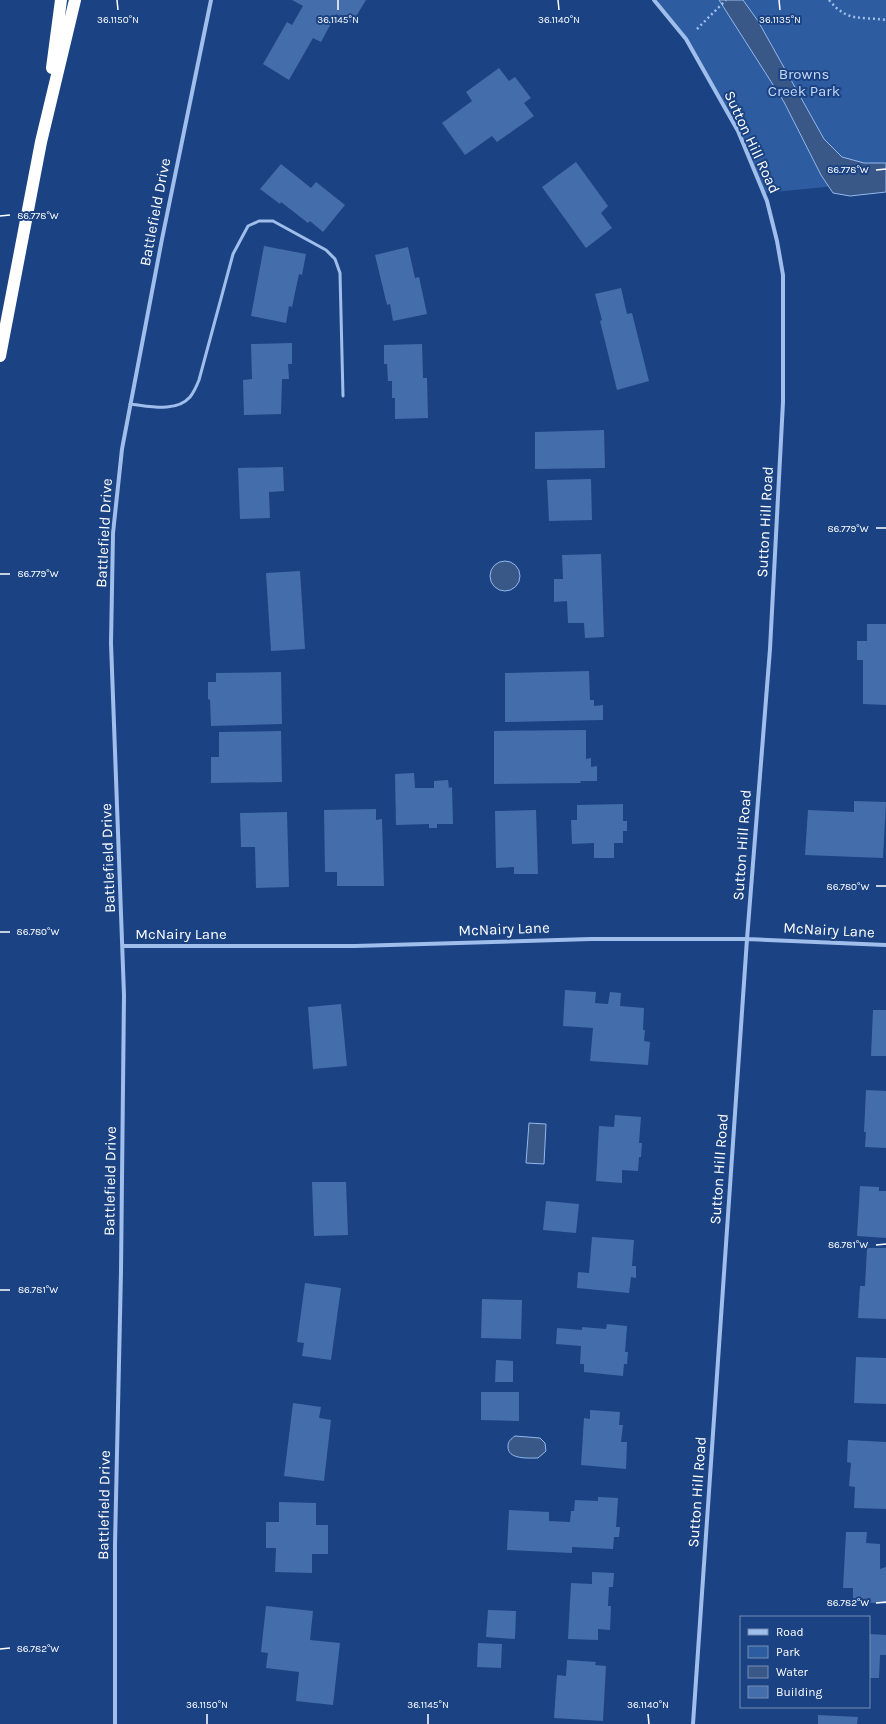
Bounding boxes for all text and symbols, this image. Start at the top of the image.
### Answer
text: 36.1150°N [97,14,139,26]
text: 36.1145°N [317,14,359,26]
text: 36.1140°N [538,14,580,26]
text: 36.1135°N [759,14,801,26]
park label: Browns Creek Park [768,65,840,100]
street label: Sutton Hill Road [720,88,784,196]
street label: Battlefield Drive [136,156,174,268]
text: 86.778°W [827,164,869,176]
text: 86.778°W [17,210,59,222]
street label: Sutton Hill Road [753,466,777,578]
street label: Battlefield Drive [92,478,116,588]
text: 86.779°W [827,523,869,535]
text: 86.779°W [17,568,59,580]
street label: Sutton Hill Road [729,789,755,901]
street label: Battlefield Drive [97,803,119,913]
text: 86.780°W [827,881,869,893]
street label: McNairy Lane [458,918,550,940]
street label: McNairy Lane [783,919,875,941]
street label: McNairy Lane [135,925,227,943]
text: 86.780°W [17,926,59,938]
street label: Sutton Hill Road [706,1113,732,1225]
street label: Battlefield Drive [100,1126,120,1236]
text: 86.781°W [828,1239,868,1251]
text: 86.781°W [18,1284,58,1296]
street label: Sutton Hill Road [684,1436,710,1548]
street label: Battlefield Drive [94,1450,114,1560]
text: 86.782°W [827,1597,869,1609]
legend [740,1616,870,1708]
text: Road [776,1625,804,1639]
text: 86.782°W [17,1643,59,1655]
text: Park [776,1645,801,1659]
text: Water [776,1665,809,1679]
text: Building [776,1685,823,1699]
text: 36.1150°N [186,1699,228,1711]
text: 36.1145°N [407,1699,449,1711]
text: 36.1140°N [627,1699,669,1711]

